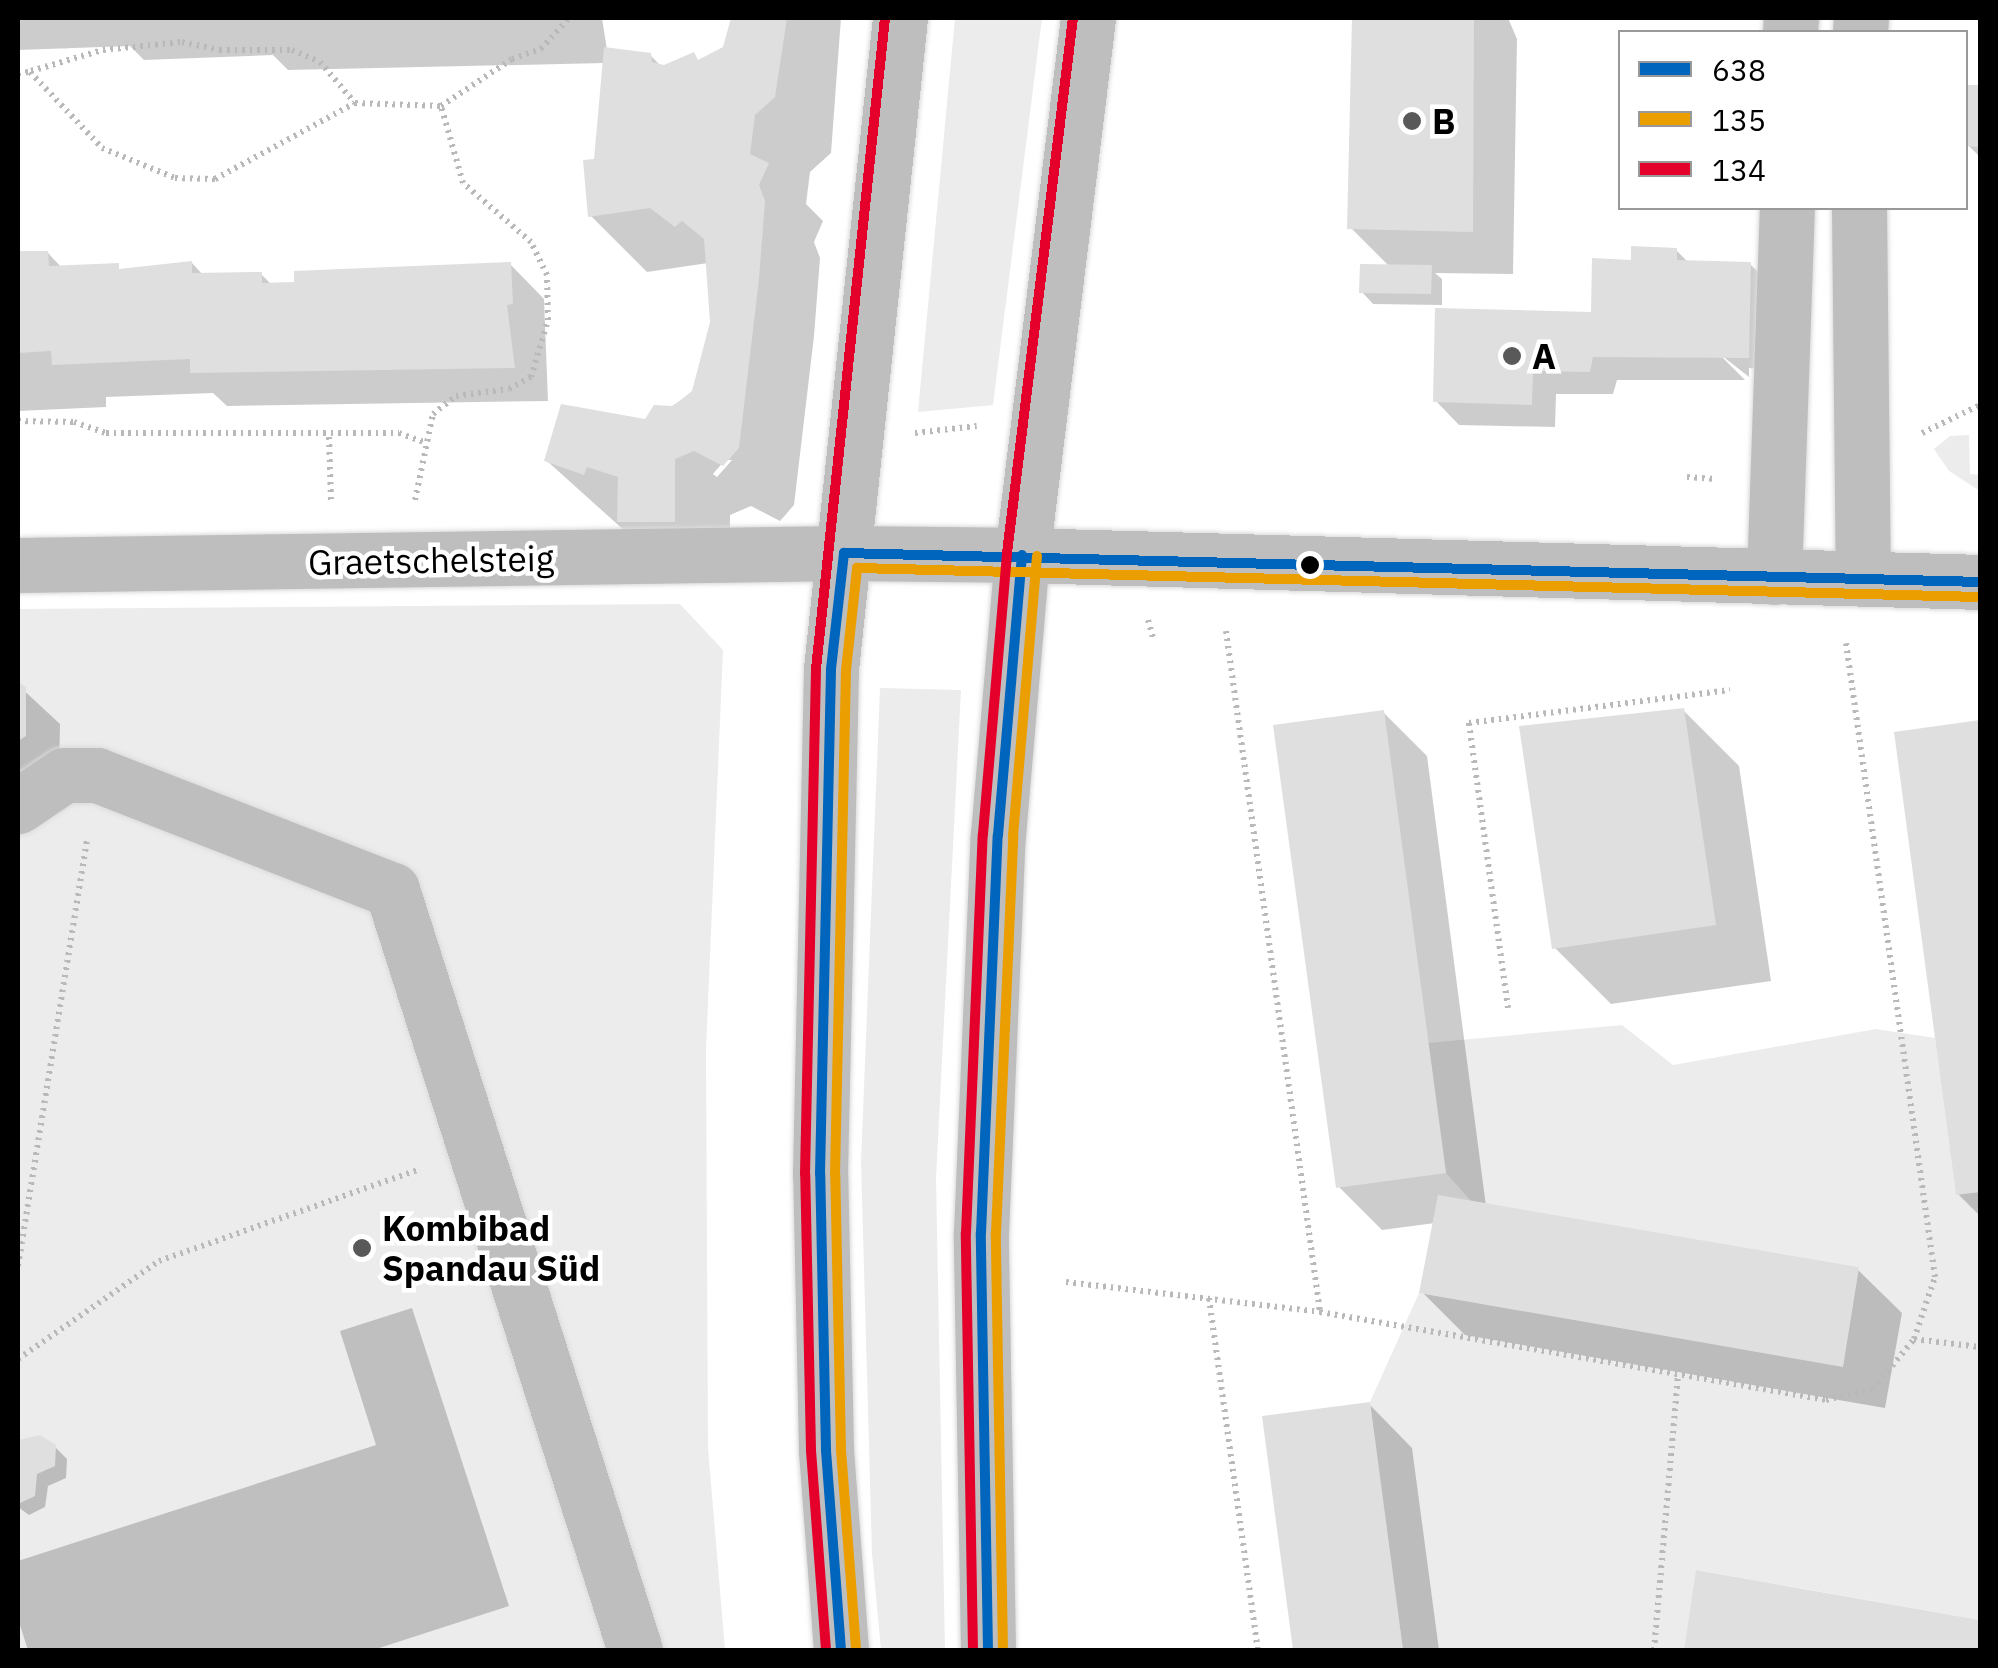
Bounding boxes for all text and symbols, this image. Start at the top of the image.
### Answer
legend [1618,30,1968,210]
text: 638 [1712,50,1766,89]
place label: B [1432,100,1455,142]
text: 135 [1712,100,1766,139]
marker: B [1401,110,1423,132]
text: 134 [1712,150,1766,189]
place label: A [1532,335,1556,377]
marker: A [1501,345,1523,367]
street label: Graetschelsteig [308,537,554,583]
unlabelled marker [1300,555,1320,575]
place label: Kombibad Spandau Süd [382,1207,600,1289]
marker: Kombibad Spandau Süd [351,1237,373,1259]

